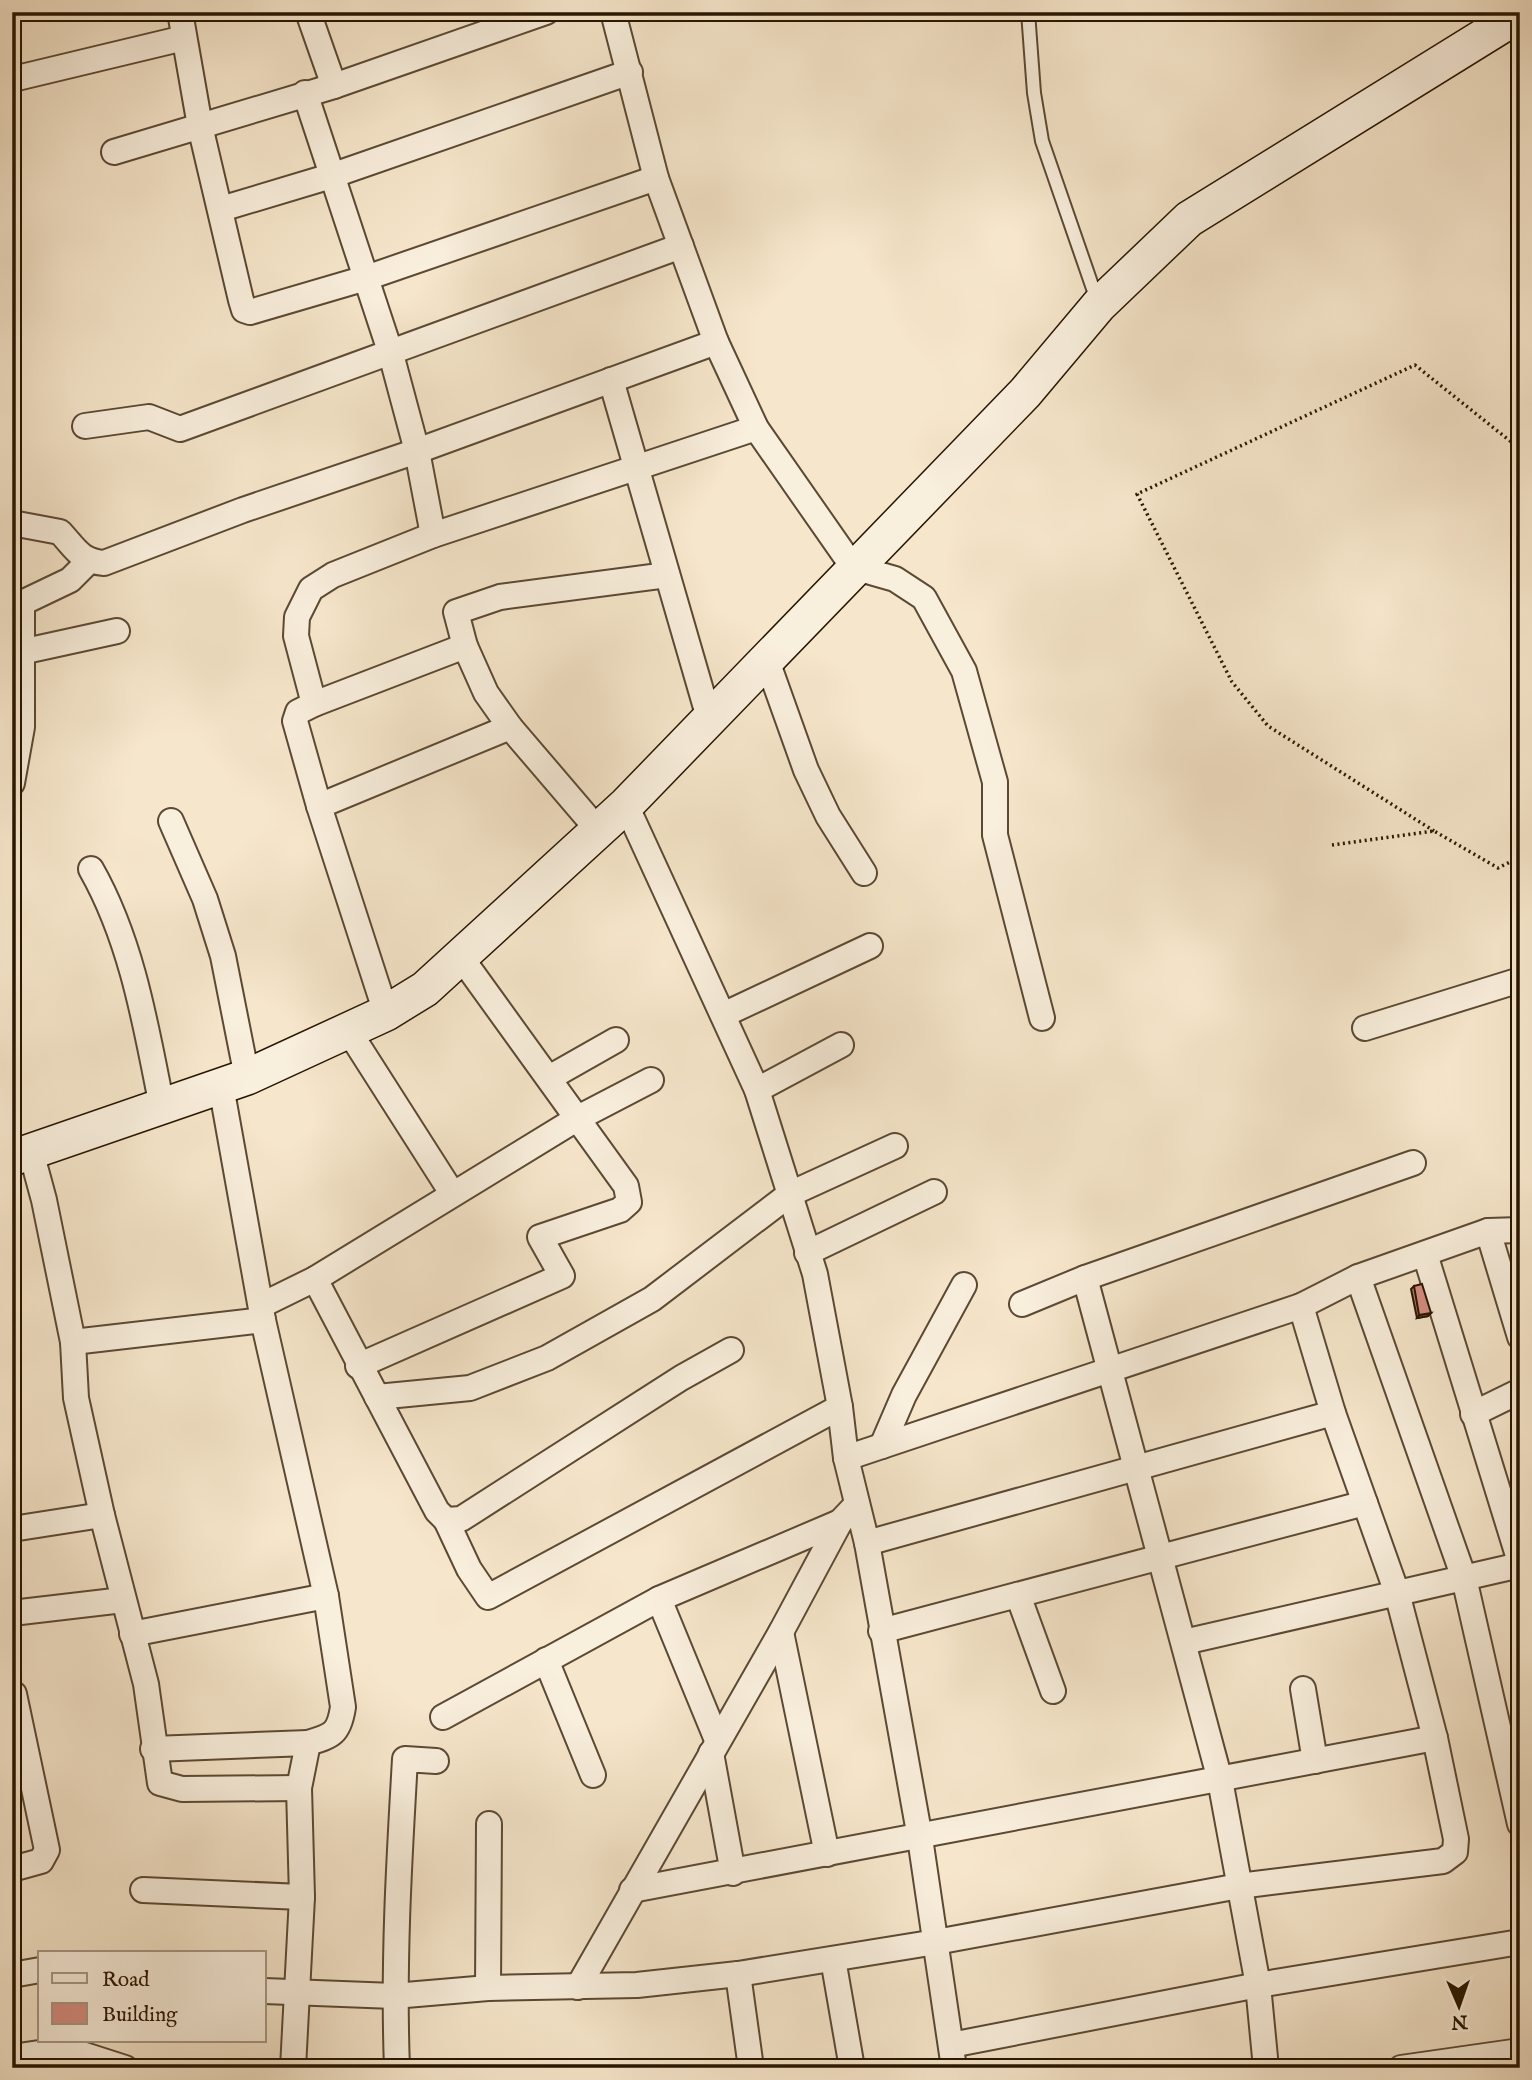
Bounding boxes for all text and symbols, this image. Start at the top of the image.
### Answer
legend [38,1951,266,2042]
text: Road [102,1967,150,1994]
north arrow [1424,1972,1494,2042]
text: Building [102,2002,178,2029]
text: N [1450,2009,1469,2033]

